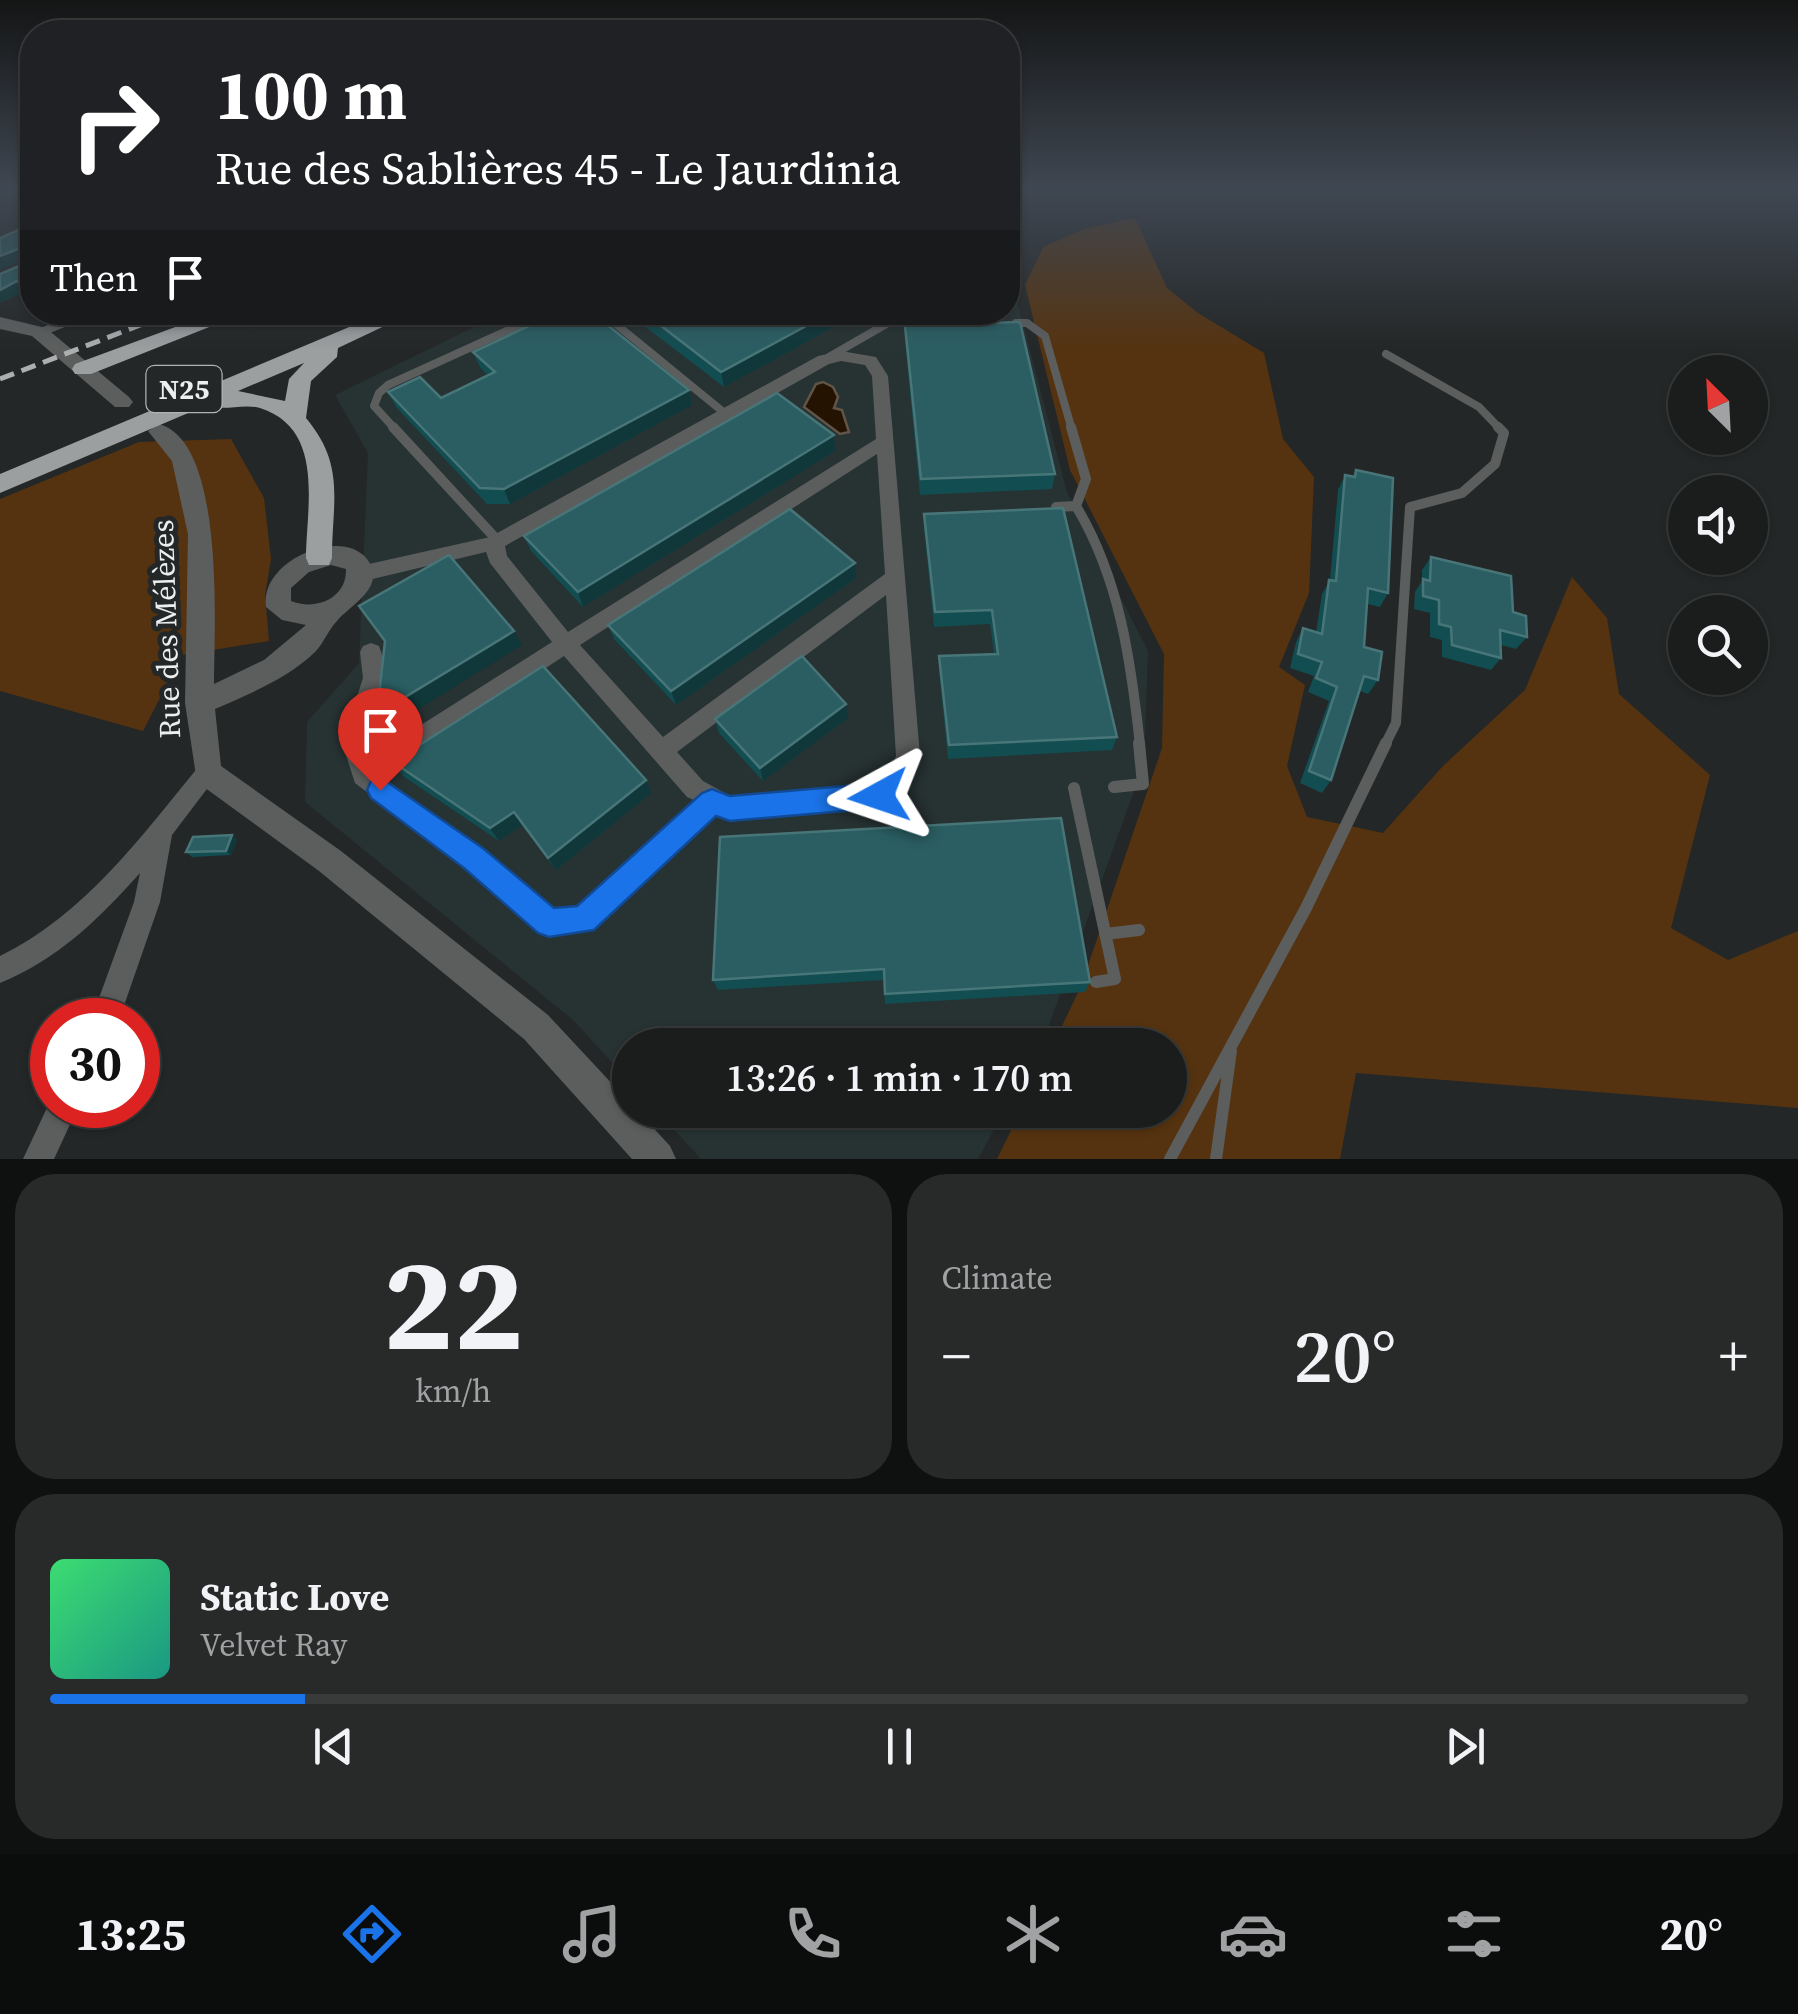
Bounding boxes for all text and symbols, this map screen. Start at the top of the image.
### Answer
text: 100 m [215,46,407,142]
icon: right [50,60,180,190]
text: Rue des Sablières 45 - Le Jaurdinia [215,137,900,199]
icon: arrive [158,250,213,305]
text: Then [50,252,138,304]
north arrow [1668,355,1768,455]
map controls [1668,355,1768,695]
road number: N25 [146,366,222,412]
button: sound [1668,475,1768,575]
street label: Rue des Mélèzes [142,519,190,739]
button: search [1668,595,1768,695]
pin [338,688,423,791]
icon: arrive [353,703,408,758]
position arrow [827,744,931,848]
speed limit sign: 30 [30,998,160,1128]
text: 13:26 · 1 min · 170 m [726,1052,1073,1104]
text: 22 [383,1214,524,1393]
text: Climate [942,1256,1053,1300]
text: 20° [1293,1304,1396,1407]
text: − [942,1318,971,1393]
text: + [1719,1318,1748,1393]
text: km/h [415,1369,491,1413]
text: Static Love [200,1571,389,1623]
text: Velvet Ray [200,1623,347,1667]
icon: previous [306,1719,361,1774]
icon: pause [872,1719,927,1774]
icon: next [1438,1719,1493,1774]
icon: directions [337,1899,407,1969]
icon: music [557,1899,627,1969]
icon: phone [778,1899,848,1969]
icon: climate [998,1899,1068,1969]
icon: car [1218,1899,1288,1969]
icon: filters [1439,1899,1509,1969]
text: 13:25 [75,1903,186,1965]
text: 20° [1659,1903,1723,1965]

